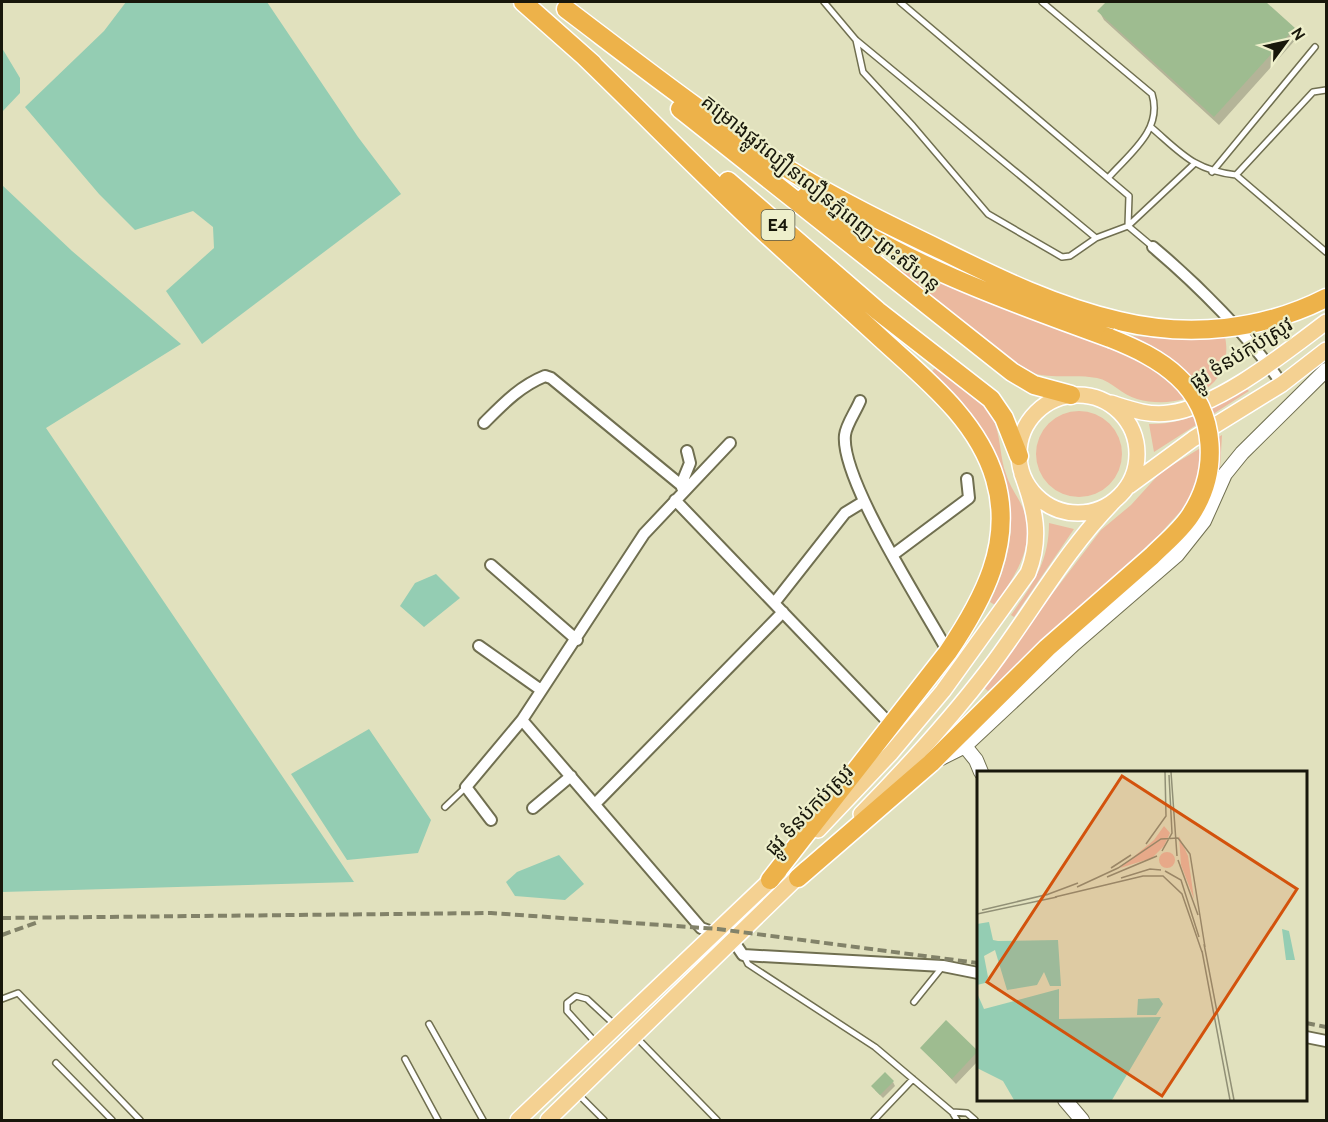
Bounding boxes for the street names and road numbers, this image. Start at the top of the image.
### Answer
street label: គម្រោងផ្លូវល្បឿនលឿនភ្នំពេញ-ព្រះសីហនុ [692,88,946,302]
road number: E4 [762,210,794,240]
street label: ផ្លូវ ទំនប់កប់ស្រូវ [1185,312,1301,400]
street label: ផ្លូវ ទំនប់កប់ស្រូវ [760,759,863,865]

